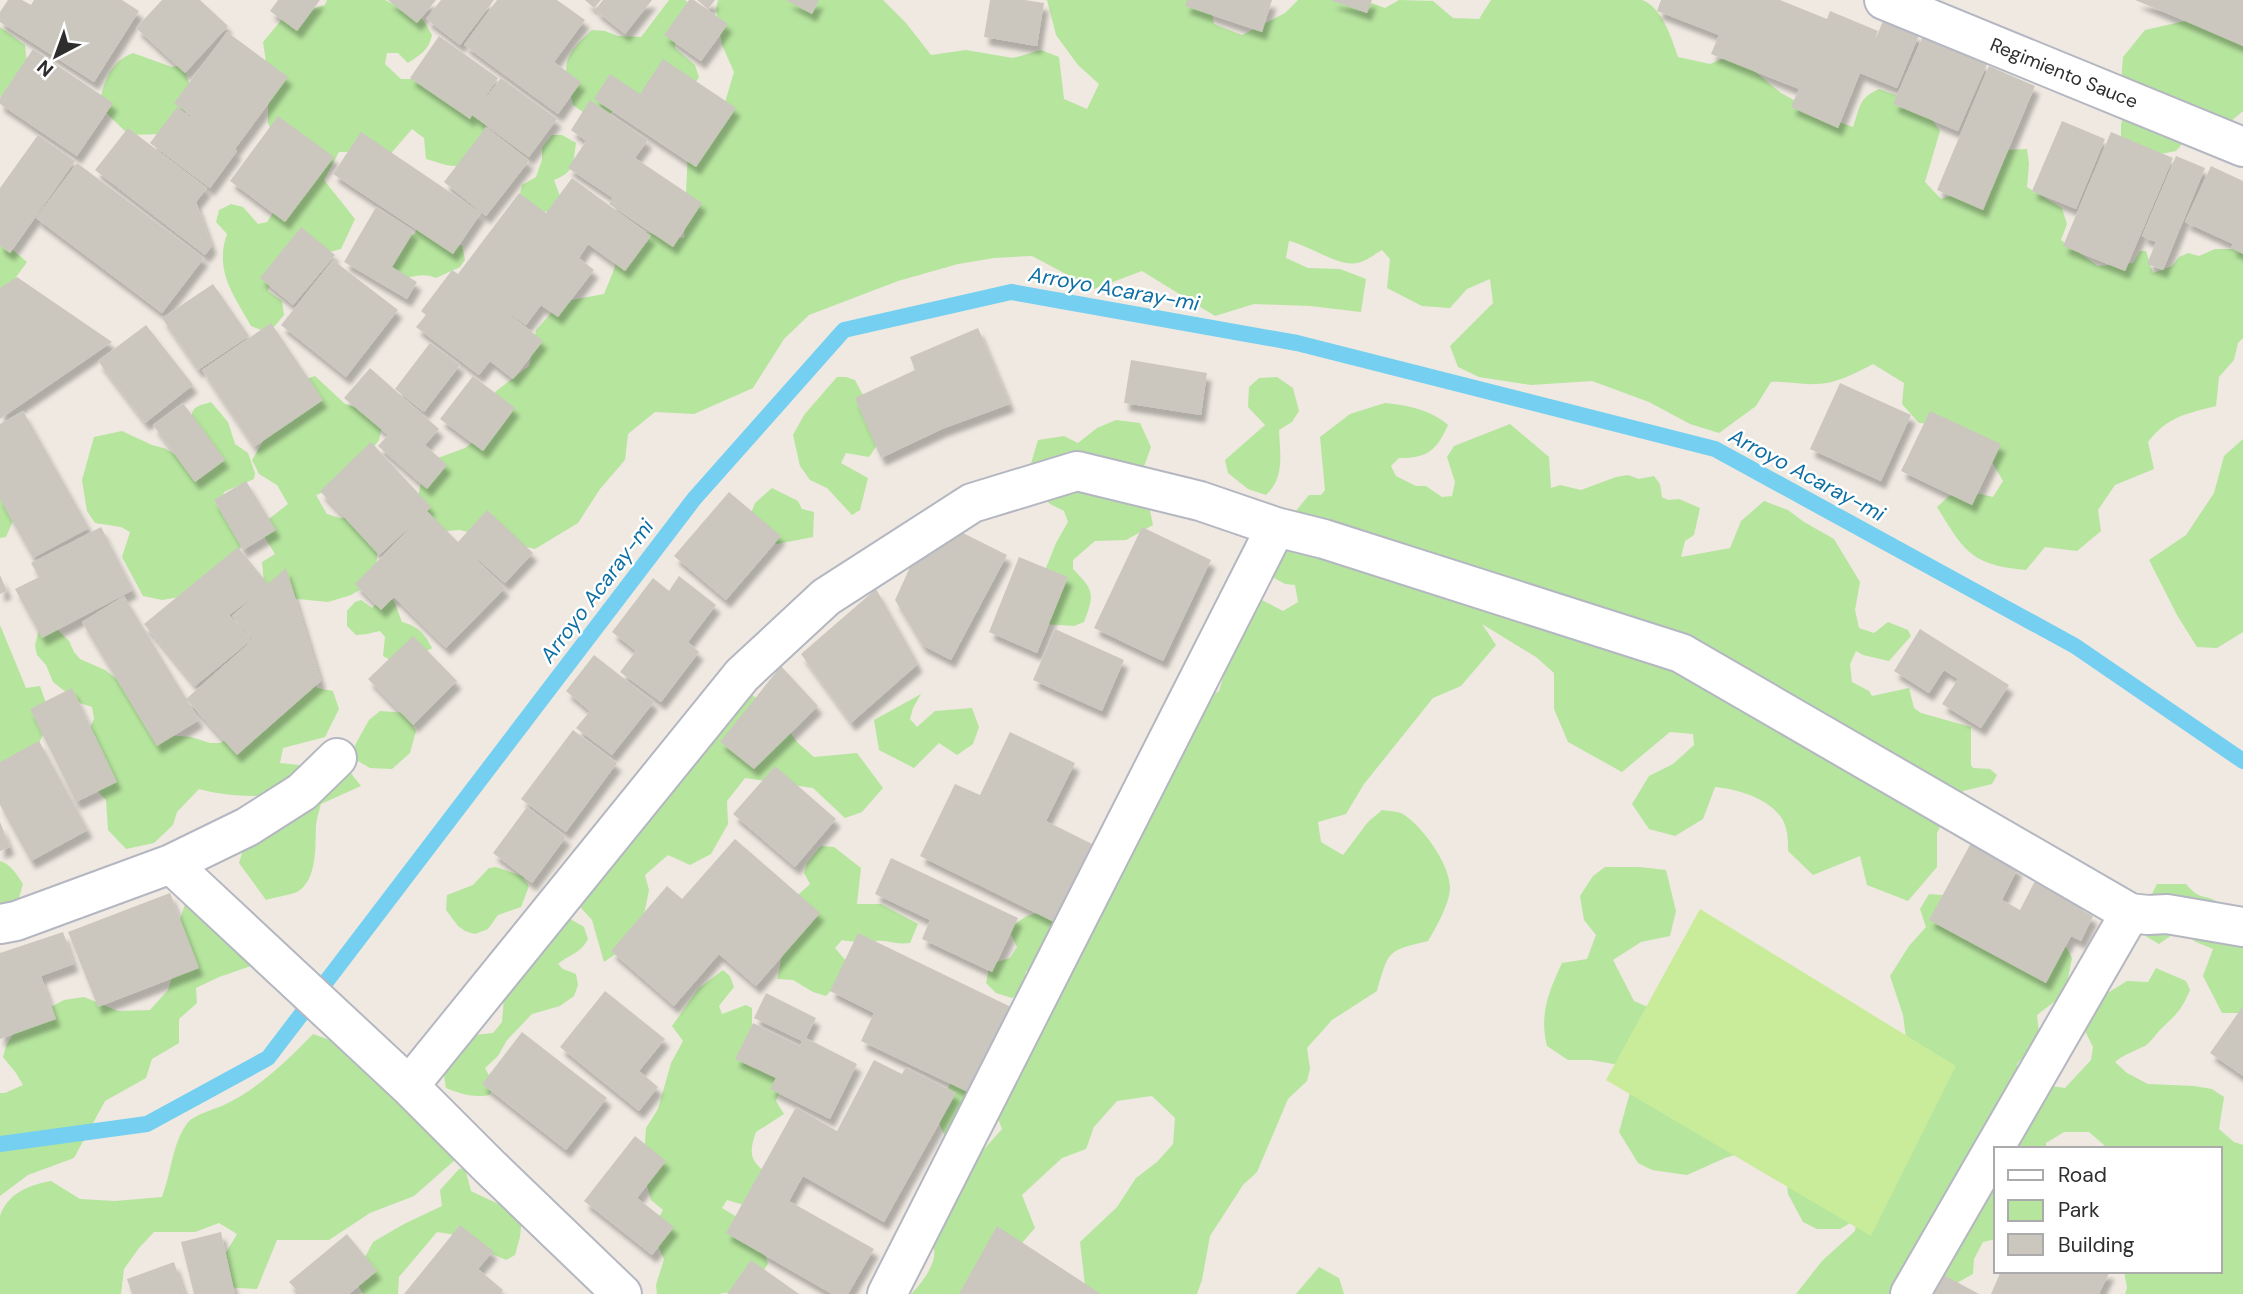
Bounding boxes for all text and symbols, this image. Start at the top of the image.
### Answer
north arrow [21,21,91,91]
street label: Regimiento Sauce [1986,32,2142,114]
text: N [32,54,59,82]
water label: Arroyo Acaray-mi [1025,260,1203,318]
water label: Arroyo Acaray-mi [1723,422,1891,528]
water label: Arroyo Acaray-mi [533,513,661,669]
legend [1994,1147,2222,1273]
text: Road [2058,1161,2107,1189]
text: Park [2058,1196,2100,1224]
text: Building [2058,1231,2135,1259]

